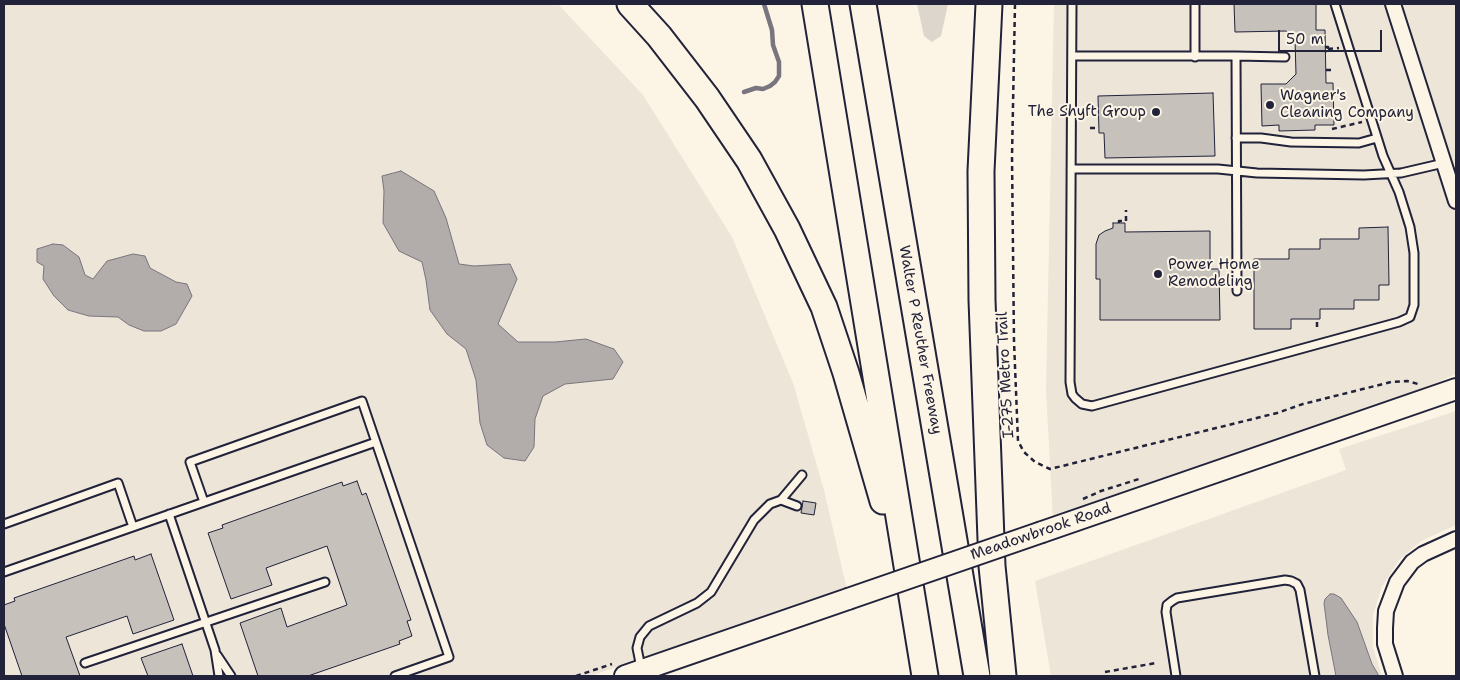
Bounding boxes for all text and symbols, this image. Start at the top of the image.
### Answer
scale bar [1280,20,1384,52]
text: 50 m [1286,29,1324,49]
place label: Wagner's Cleaning Company [1280,87,1414,122]
marker: Wagner's Cleaning Company [1264,99,1276,111]
place label: The Shyft Group [1028,103,1146,121]
marker: The Shyft Group [1150,106,1162,118]
street label: Walter P Reuther Freeway [894,244,946,436]
place label: Power Home Remodeling [1168,256,1260,291]
marker: Power Home Remodeling [1152,268,1164,280]
street label: I-275 Metro Trail [994,311,1018,439]
street label: Meadowbrook Road [968,499,1114,565]

